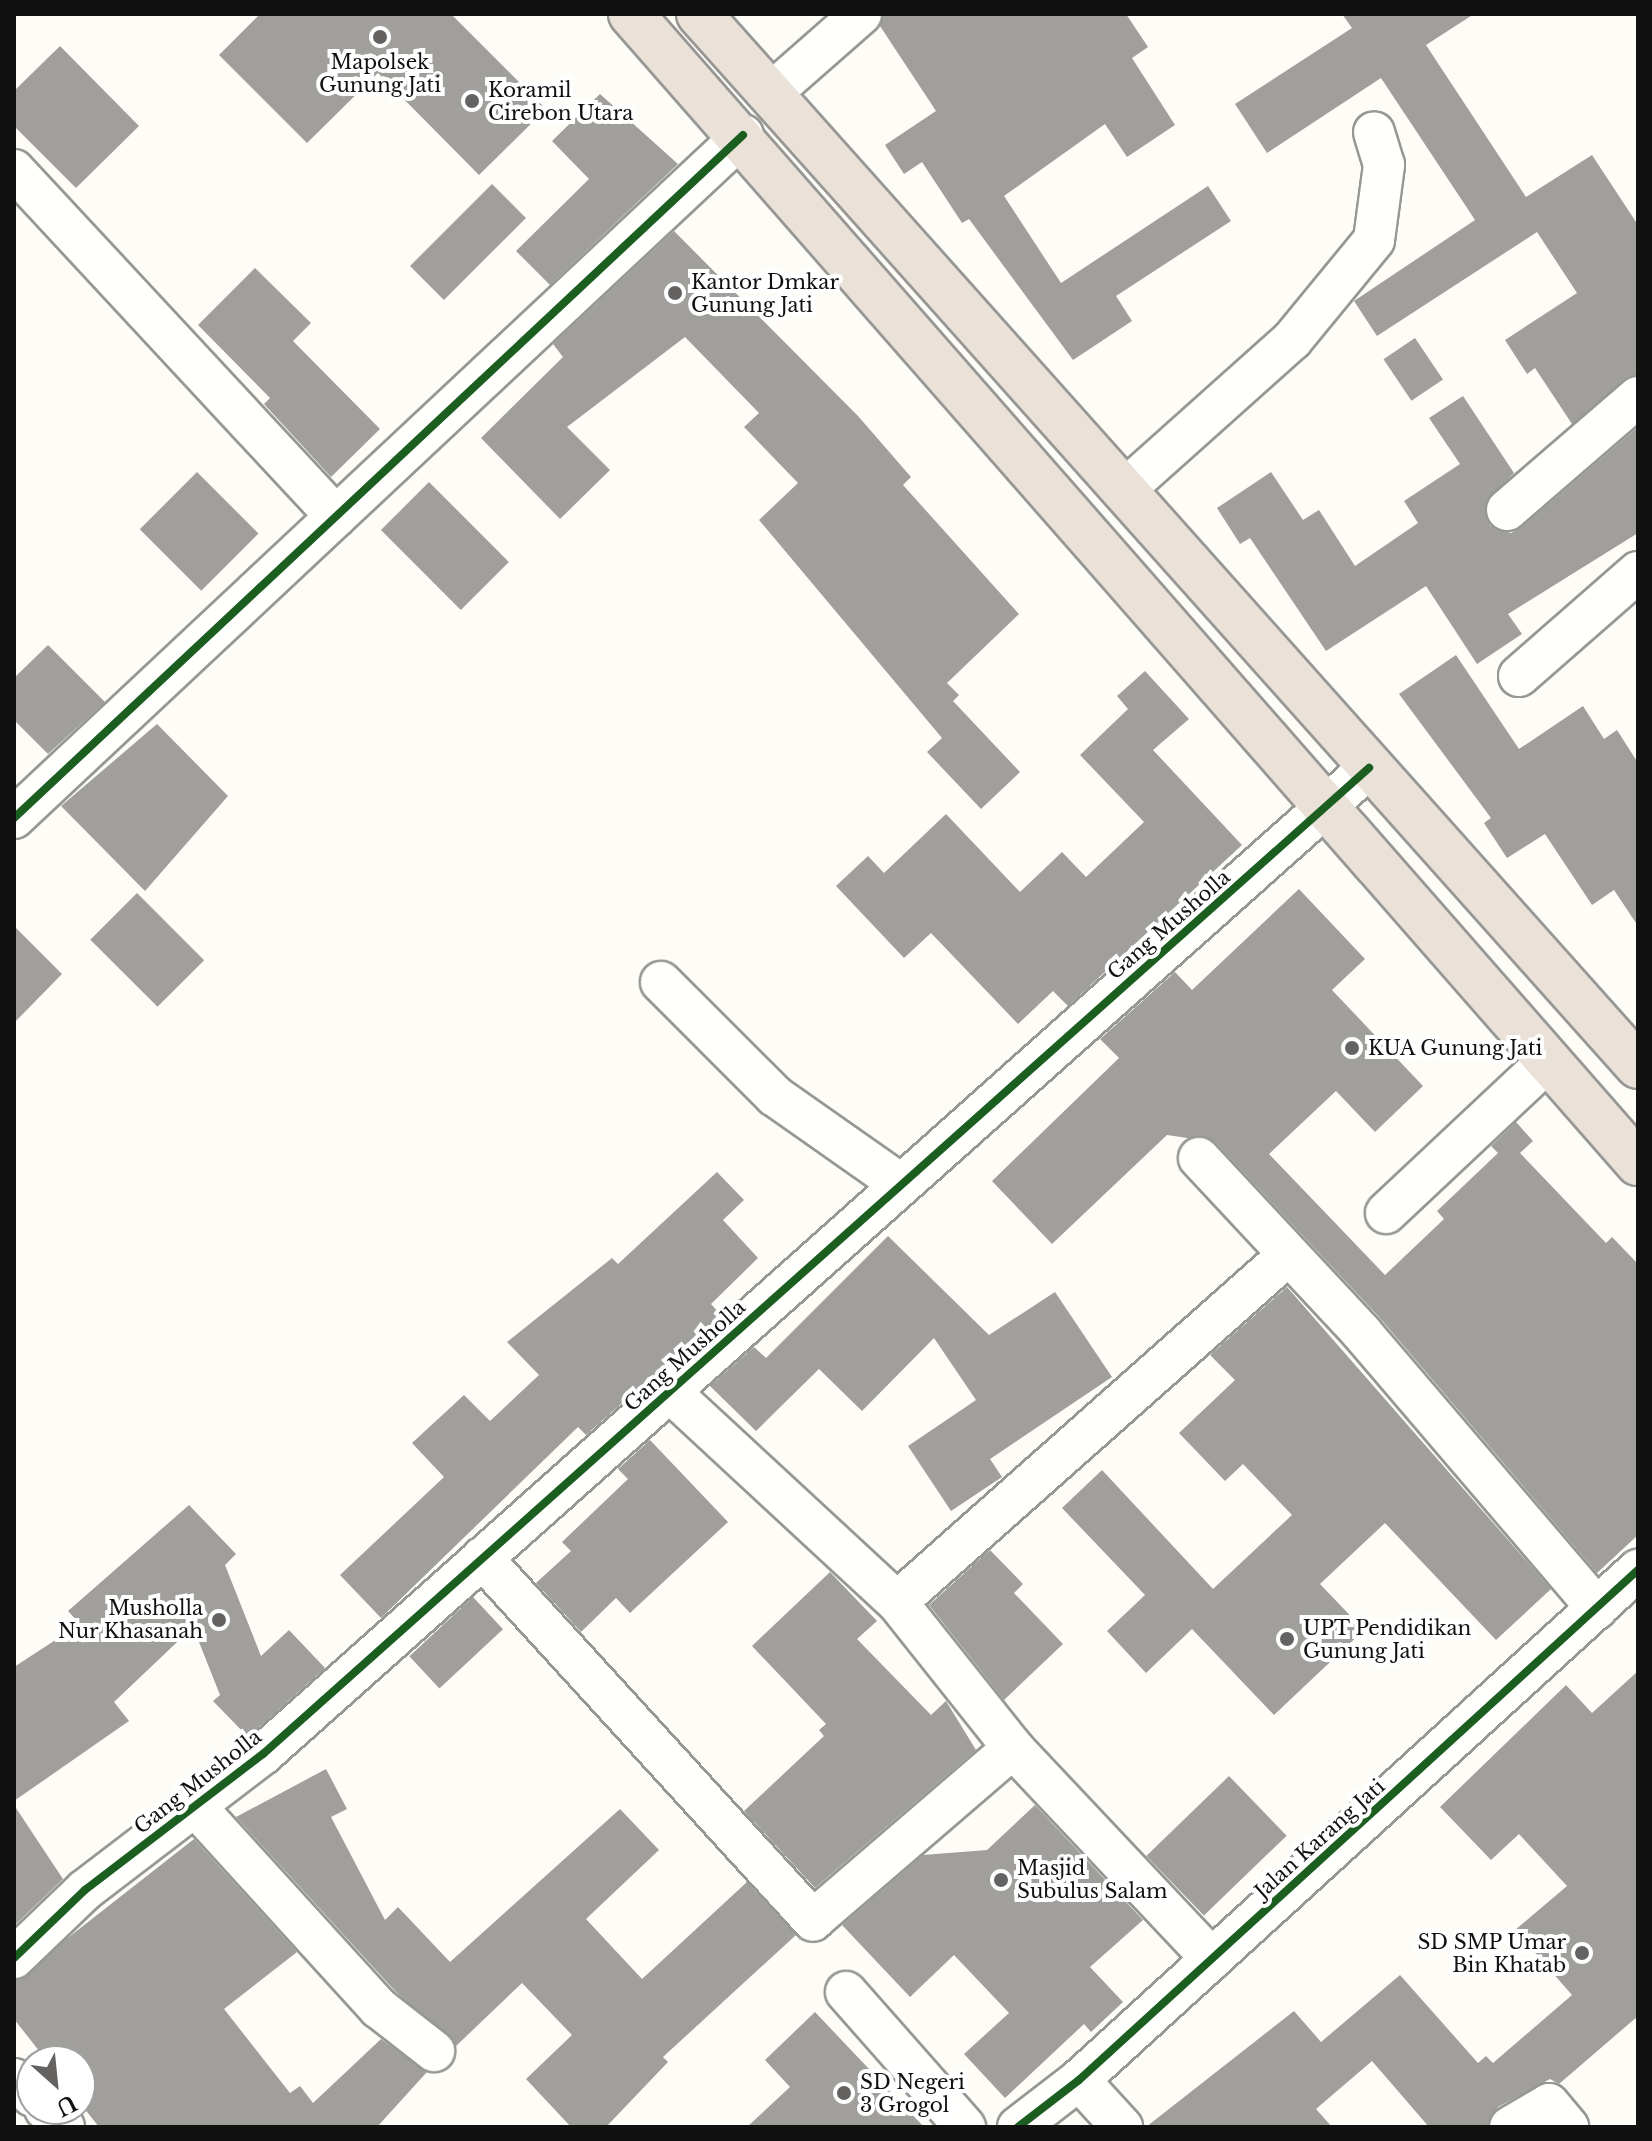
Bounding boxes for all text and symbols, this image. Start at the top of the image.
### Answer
marker: Mapolsek Gunung Jati [371,28,389,46]
place label: Mapolsek Gunung Jati [319,50,441,97]
place label: Koramil Cirebon Utara [488,78,633,125]
marker: Koramil Cirebon Utara [463,92,481,110]
place label: Kantor Dmkar Gunung Jati [691,270,839,317]
marker: Kantor Dmkar Gunung Jati [666,284,684,302]
street label: Gang Musholla [1103,865,1235,985]
place label: KUA Gunung Jati [1368,1036,1543,1060]
marker: KUA Gunung Jati [1343,1039,1361,1057]
street label: Gang Musholla [619,1295,751,1417]
place label: Musholla Nur Khasanah [58,1596,203,1643]
marker: Musholla Nur Khasanah [210,1611,228,1629]
place label: UPT Pendidikan Gunung Jati [1303,1616,1472,1663]
marker: UPT Pendidikan Gunung Jati [1278,1630,1296,1648]
street label: Gang Musholla [130,1725,266,1839]
street label: Jalan Karang Jati [1250,1774,1390,1904]
place label: Masjid Subulus Salam [1017,1856,1168,1903]
marker: Masjid Subulus Salam [992,1871,1010,1889]
place label: SD SMP Umar Bin Khatab [1417,1930,1566,1977]
marker: SD SMP Umar Bin Khatab [1573,1944,1591,1962]
north arrow [16,2045,96,2125]
place label: SD Negeri 3 Grogol [860,2070,965,2117]
marker: SD Negeri 3 Grogol [835,2084,853,2102]
text: U [51,2089,81,2121]

